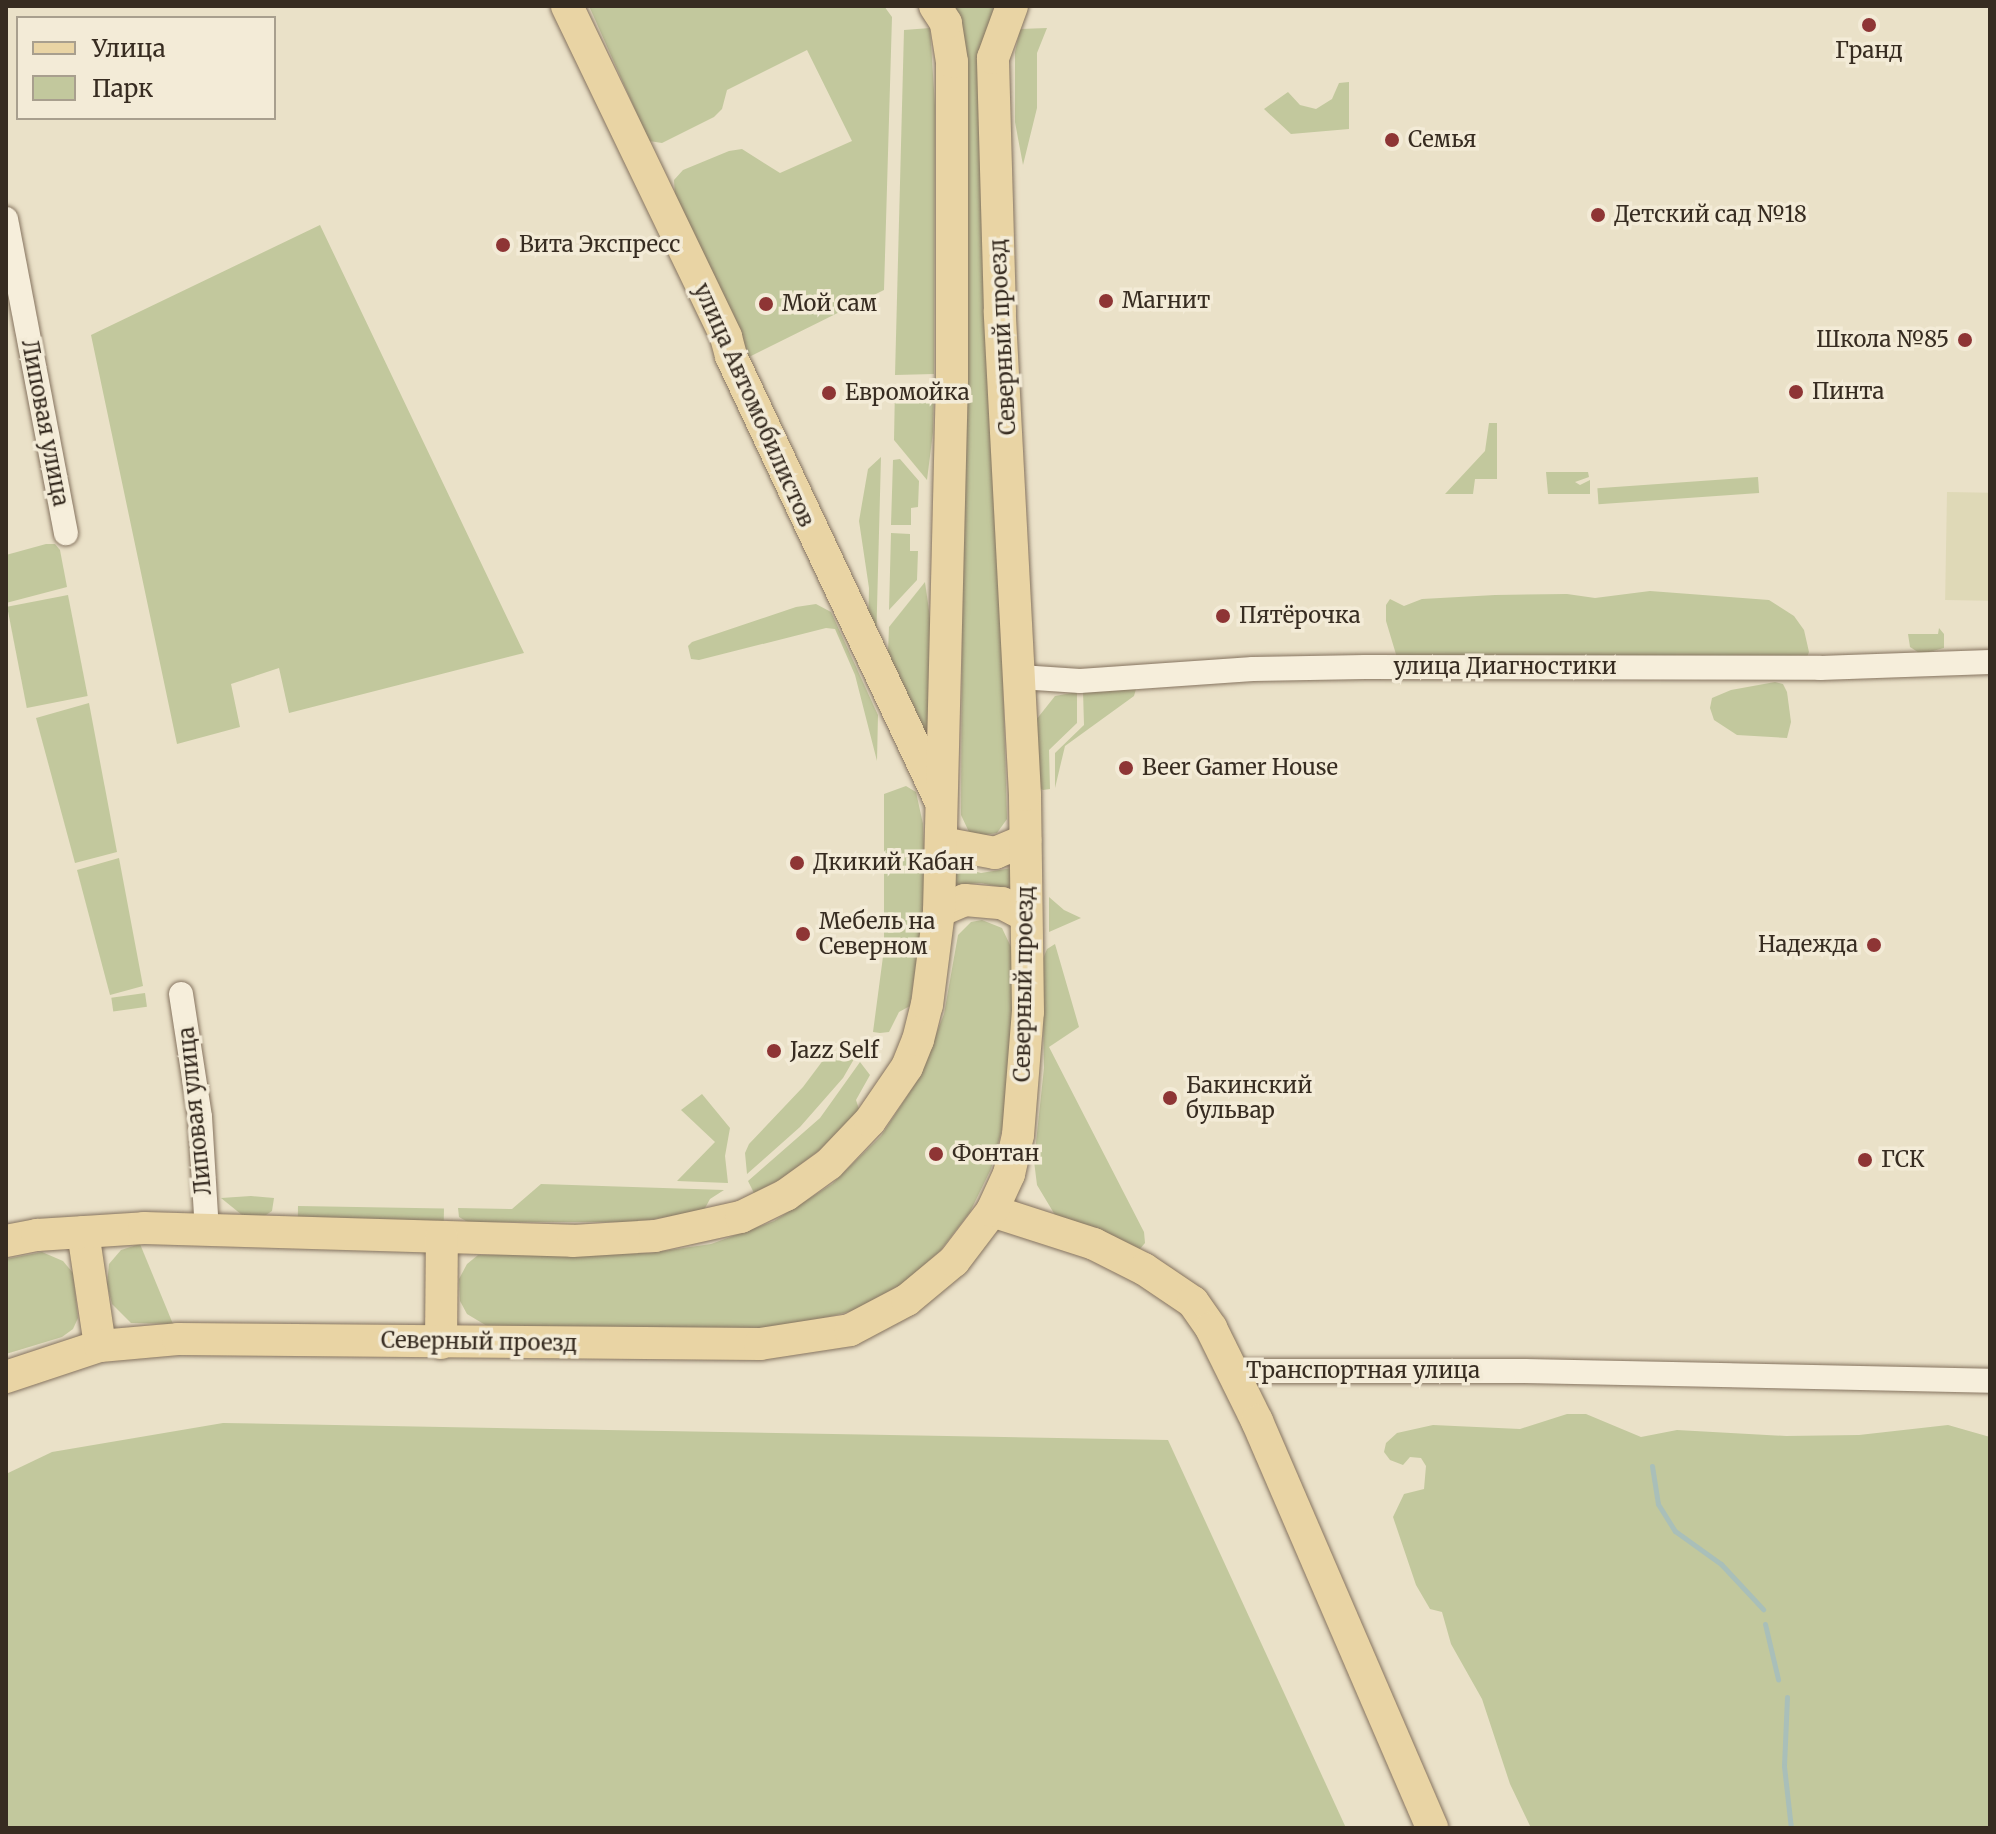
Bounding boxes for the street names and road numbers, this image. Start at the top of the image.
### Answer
street label: Северный проезд [985,238,1021,436]
street label: улица Автомобилистов [688,279,820,531]
street label: Липовая улица [16,337,74,509]
street label: улица Диагностики [1393,654,1617,680]
street label: Северный проезд [1009,886,1039,1082]
street label: Липовая улица [173,1026,217,1196]
street label: Северный проезд [381,1327,577,1357]
street label: Транспортная улица [1246,1358,1480,1384]

